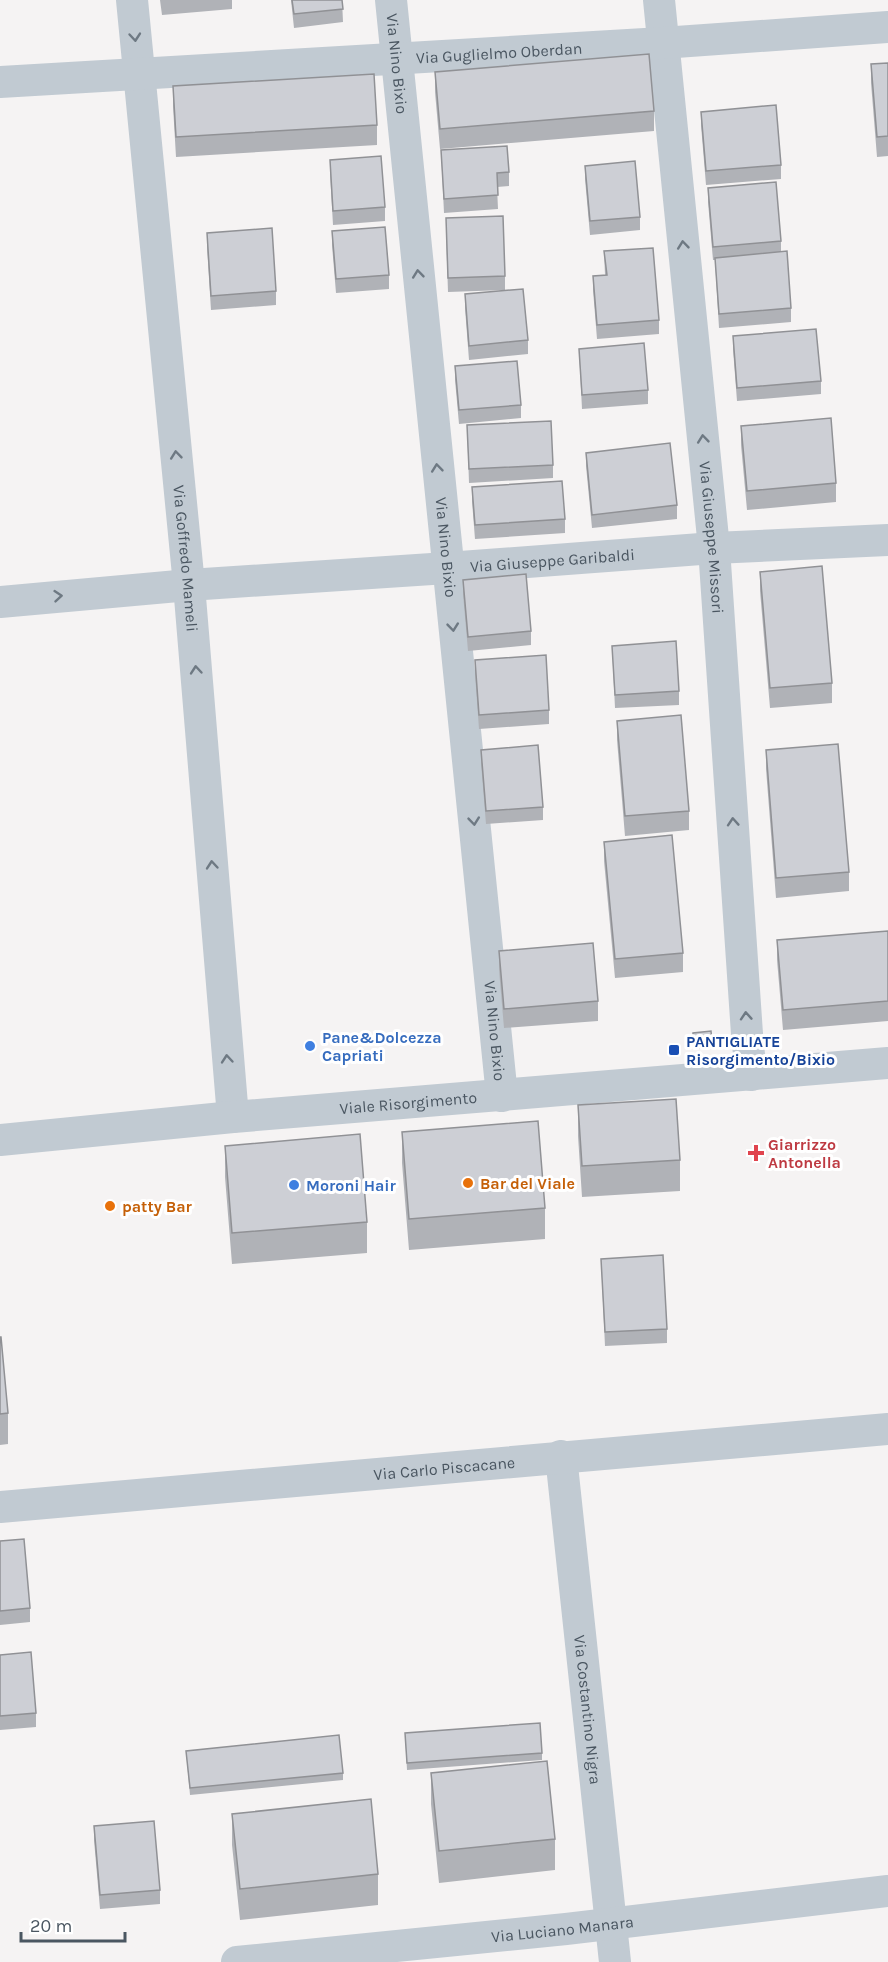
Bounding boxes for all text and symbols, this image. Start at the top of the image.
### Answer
street label: Via Nino Bixio [382,13,411,115]
one-way arrow [128,33,141,42]
street label: Via Guglielmo Oberdan [415,39,583,67]
one-way arrow [677,241,690,250]
one-way arrow [412,270,425,279]
one-way arrow [697,434,710,444]
one-way arrow [170,451,183,460]
street label: Via Giuseppe Missori [695,460,727,614]
one-way arrow [431,464,444,473]
street label: Via Goffredo Mameli [169,484,202,633]
street label: Via Nino Bixio [431,496,460,598]
street label: Via Giuseppe Garibaldi [469,545,636,576]
one-way arrow [54,590,63,603]
one-way arrow [447,622,459,631]
one-way arrow [190,666,203,675]
one-way arrow [467,816,480,825]
one-way arrow [726,817,739,826]
one-way arrow [205,860,218,869]
street label: Via Nino Bixio [480,980,509,1082]
one-way arrow [740,1012,753,1021]
place label: Pane&Dolcezza Capriati [322,1028,442,1065]
place label: PANTIGLIATE Risorgimento/Bixio [686,1032,835,1069]
marker: Pane&Dolcezza Capriati [303,1039,317,1053]
marker: PANTIGLIATE Risorgimento/Bixio [667,1043,681,1057]
one-way arrow [221,1054,234,1064]
street label: Viale Risorgimento [339,1088,478,1118]
place label: Giarrizzo Antonella [768,1135,841,1172]
marker: Giarrizzo Antonella [749,1146,763,1160]
place label: Bar del Viale [480,1174,575,1193]
place label: Moroni Hair [306,1176,397,1195]
marker: Bar del Viale [461,1176,475,1190]
marker: Moroni Hair [287,1178,301,1192]
place label: patty Bar [122,1197,193,1216]
marker: patty Bar [103,1199,117,1213]
street label: Via Carlo Piscacane [373,1453,516,1484]
street label: Via Costantino Nigra [570,1634,605,1785]
scale bar [21,1905,124,1943]
street label: Via Luciano Manara [490,1912,635,1946]
text: 20 m [30,1915,72,1937]

